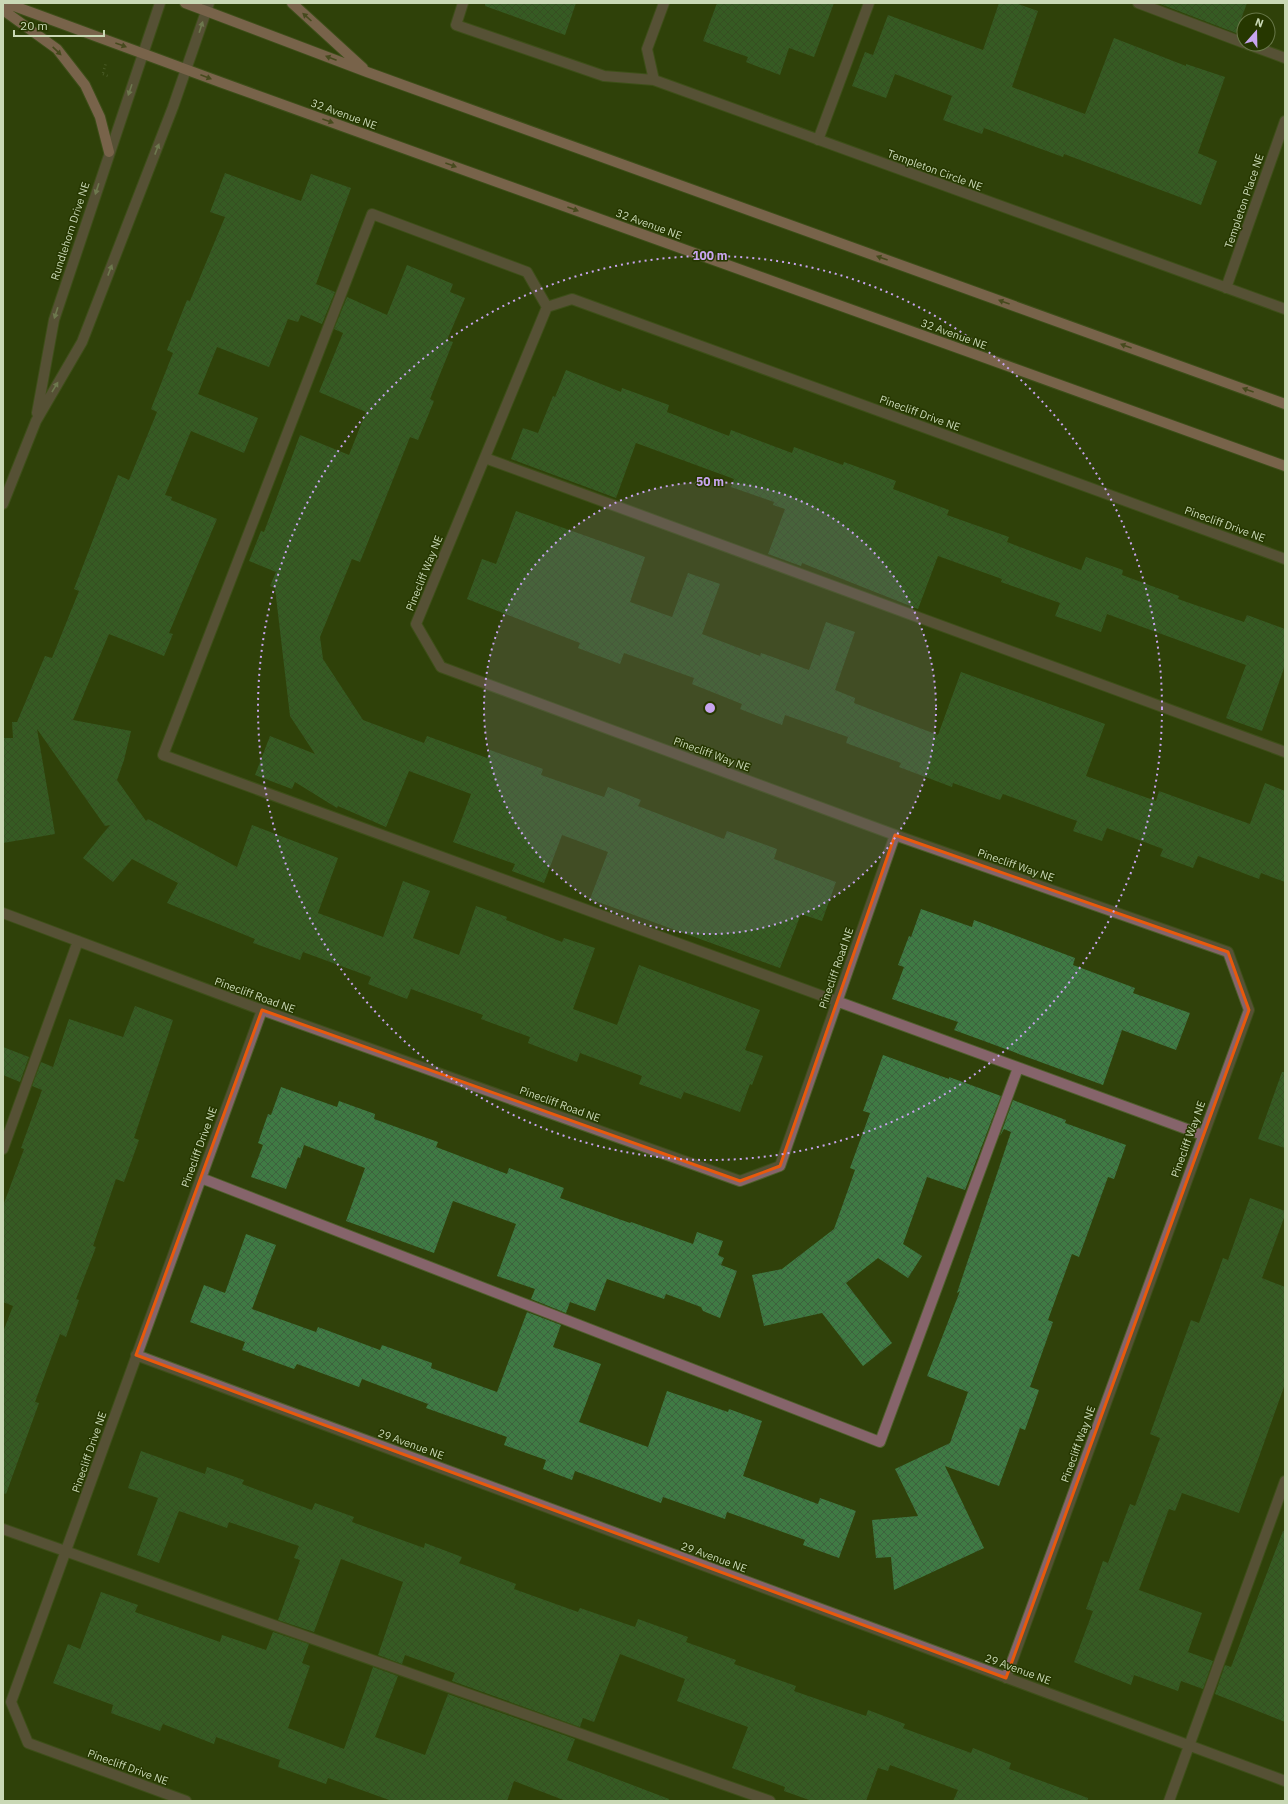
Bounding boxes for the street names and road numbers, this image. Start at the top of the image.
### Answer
street label: 32 Avenue NE [309,96,379,132]
street label: Templeton Circle NE [885,146,985,194]
street label: Templeton Place NE [1221,152,1267,250]
street label: Rundlehorn Drive NE [47,180,93,282]
street label: 32 Avenue NE [614,206,684,242]
street label: 32 Avenue NE [919,316,989,352]
street label: Pinecliff Drive NE [878,392,962,434]
street label: Pinecliff Drive NE [1183,503,1267,545]
street label: Pinecliff Way NE [402,533,446,613]
street label: Pinecliff Way NE [672,734,752,774]
street label: Pinecliff Way NE [976,845,1056,885]
street label: Pinecliff Road NE [816,926,856,1010]
street label: Pinecliff Road NE [213,974,297,1016]
street label: Pinecliff Road NE [518,1083,602,1125]
street label: Pinecliff Way NE [1168,1099,1208,1179]
street label: Pinecliff Drive NE [178,1105,220,1189]
street label: Pinecliff Way NE [1058,1404,1098,1484]
street label: Pinecliff Drive NE [69,1410,109,1494]
street label: 29 Avenue NE [376,1426,446,1462]
street label: 29 Avenue NE [679,1539,749,1575]
street label: 29 Avenue NE [983,1651,1053,1687]
street label: Pinecliff Drive NE [86,1746,170,1788]

